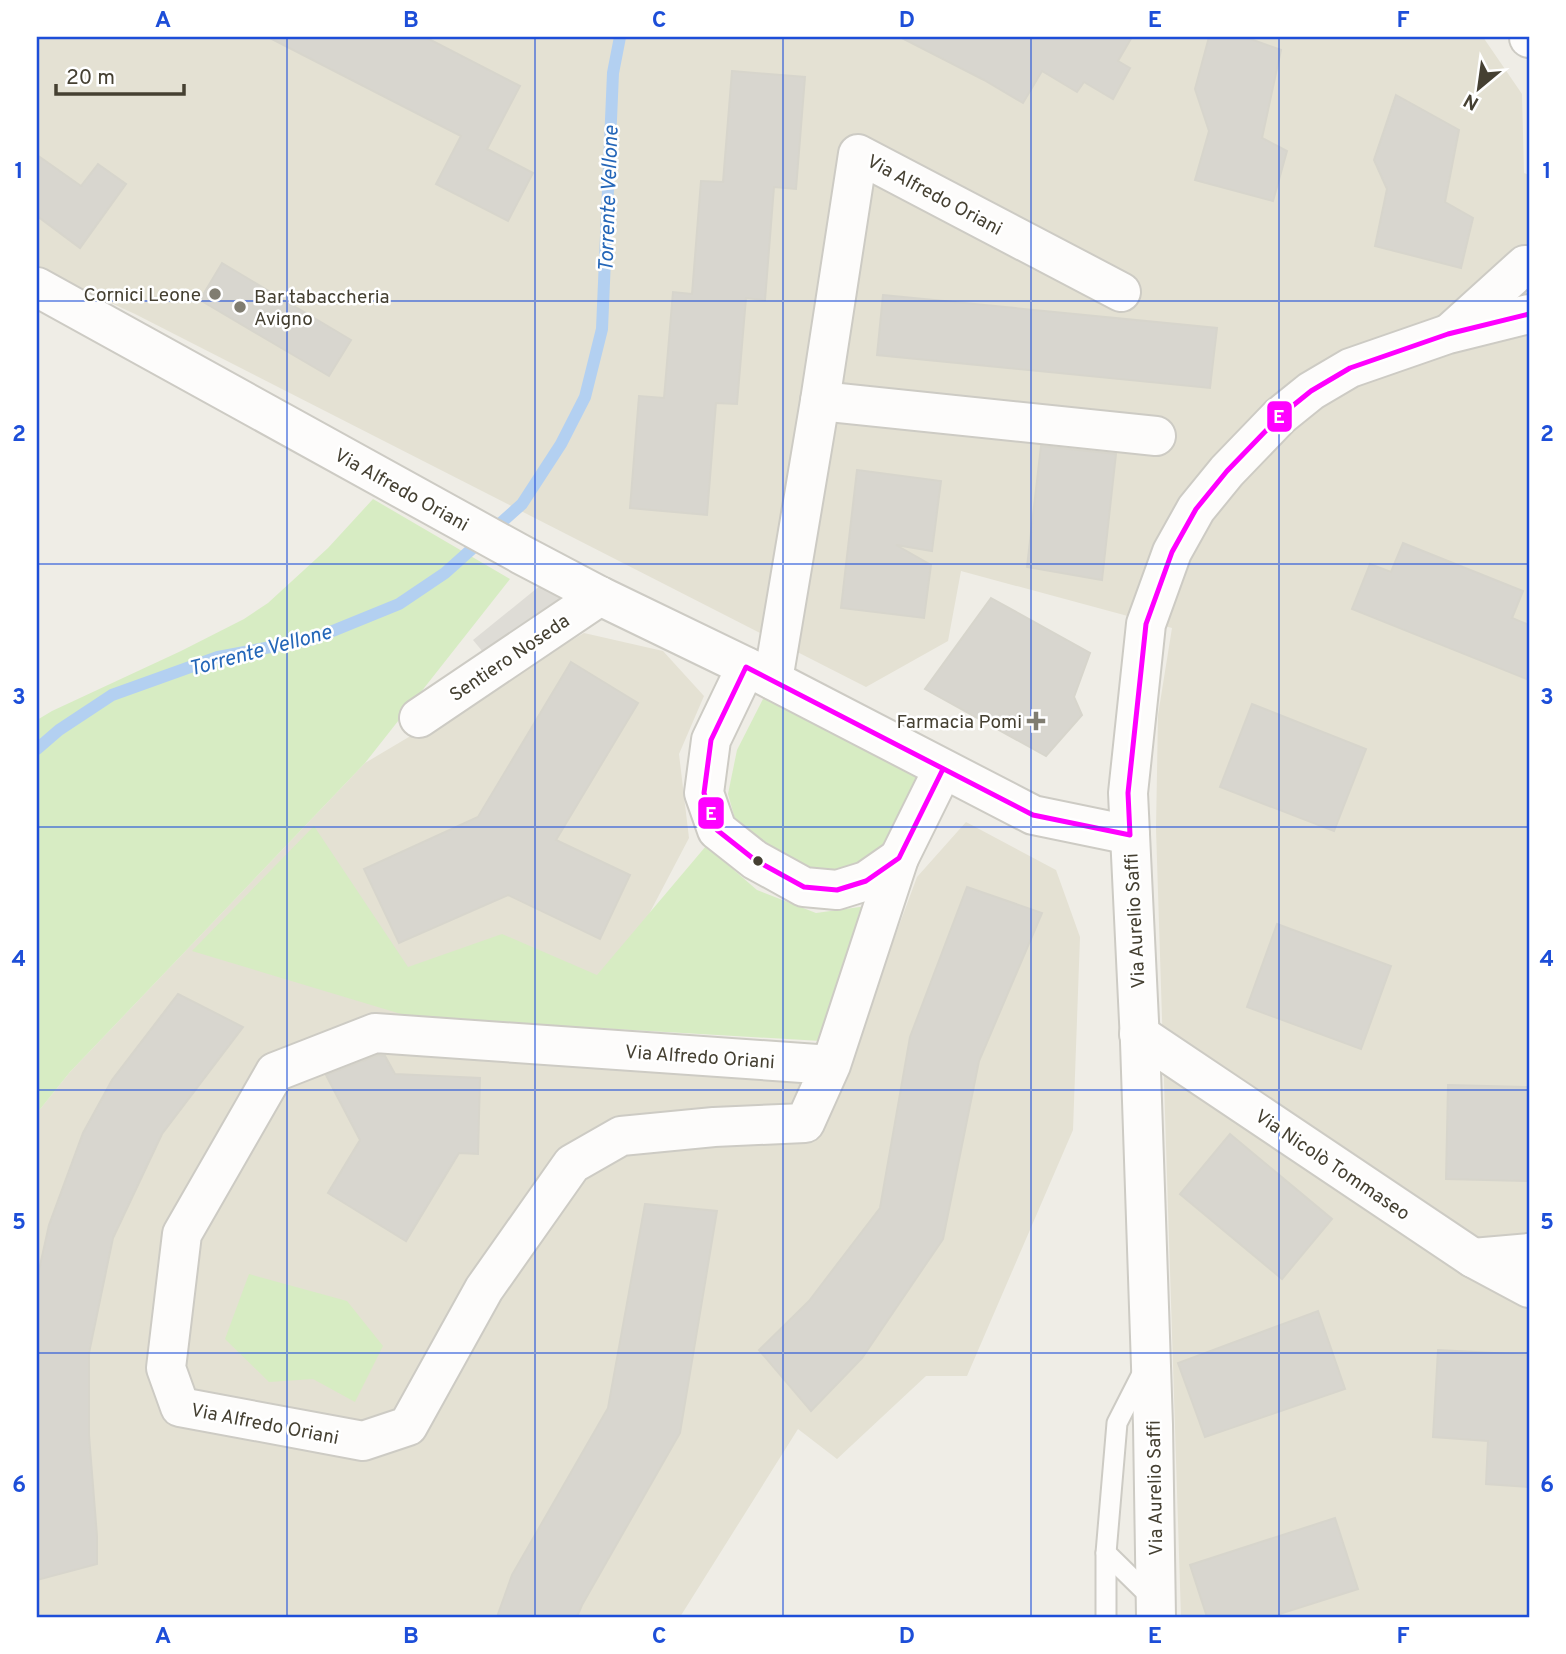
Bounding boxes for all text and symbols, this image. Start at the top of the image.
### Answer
text: A [155,7,171,36]
text: B [403,7,419,36]
text: C [652,7,666,36]
text: D [899,7,915,36]
text: E [1148,7,1162,36]
text: F [1396,7,1410,36]
scale bar [56,52,184,96]
north arrow [1444,52,1514,122]
text: 20 m [66,65,115,92]
text: N [1460,87,1484,115]
water label: Torrente Vellone [593,124,626,273]
street label: Via Alfredo Oriani [862,150,1006,242]
text: 1 [14,158,24,187]
text: 1 [1542,158,1552,187]
place label: Cornici Leone [84,284,201,308]
marker: Cornici Leone [207,286,223,302]
place label: Bar tabaccheria Avigno [254,286,390,332]
marker: Bar tabaccheria Avigno [232,299,248,315]
line badge: E [1266,400,1293,433]
text: E [1273,406,1285,430]
text: 2 [12,421,26,450]
text: 2 [1540,421,1554,450]
street label: Via Alfredo Oriani [330,444,473,538]
street label: Sentiero Noseda [445,610,575,708]
water label: Torrente Vellone [186,619,336,683]
text: 3 [12,684,26,713]
text: 3 [1540,684,1554,713]
place label: Farmacia Pomi [897,711,1022,735]
marker: Farmacia Pomi [1028,713,1044,729]
line badge: E [697,796,725,830]
text: E [705,803,717,827]
street label: Via Aurelio Saffi [1120,853,1152,989]
unlabelled marker [751,854,765,868]
text: 4 [12,946,26,975]
text: 4 [1540,946,1554,975]
street label: Via Alfredo Oriani [624,1041,776,1075]
street label: Via Nicolò Tommaseo [1250,1105,1414,1226]
text: 5 [12,1209,26,1238]
text: 5 [1540,1209,1554,1238]
street label: Via Alfredo Oriani [189,1399,341,1451]
street label: Via Aurelio Saffi [1143,1420,1169,1556]
text: 6 [12,1472,26,1501]
text: 6 [1540,1472,1554,1501]
text: A [155,1623,171,1652]
text: B [403,1623,419,1652]
text: C [652,1623,666,1652]
text: D [899,1623,915,1652]
text: E [1148,1623,1162,1652]
text: F [1396,1623,1410,1652]

